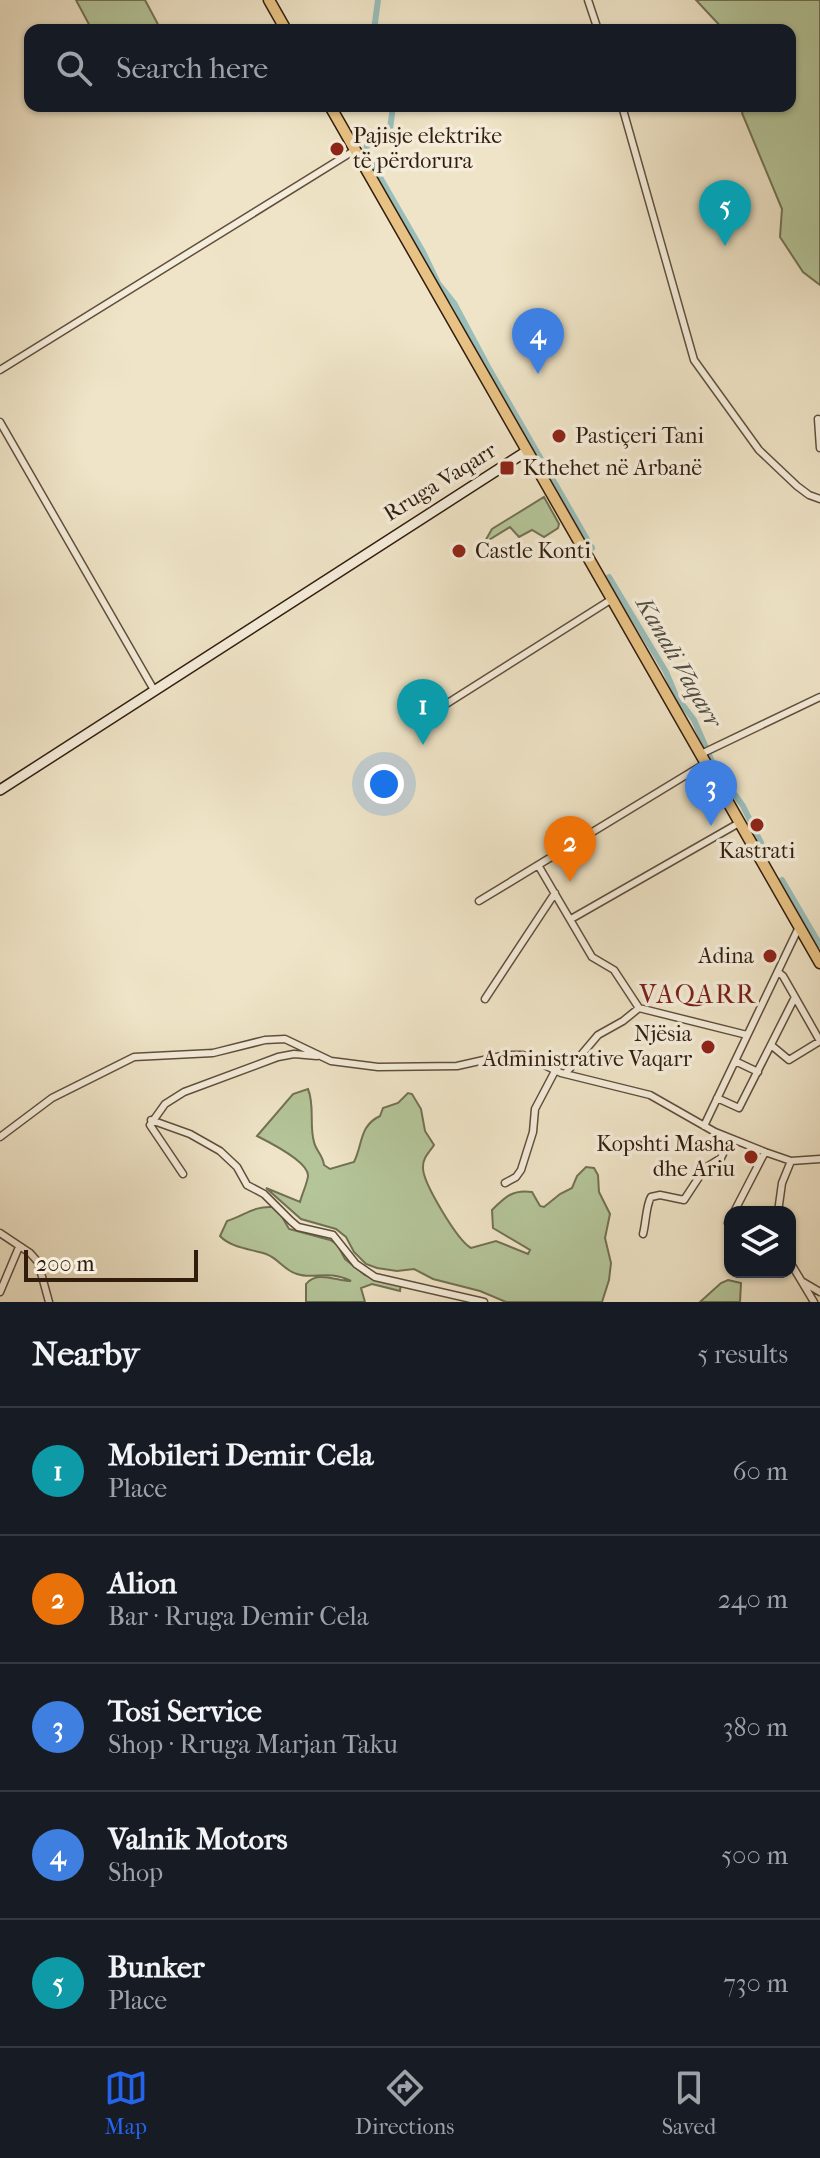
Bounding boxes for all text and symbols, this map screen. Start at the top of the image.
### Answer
search box [24,24,796,112]
icon: search [52,46,96,90]
text: Search here [116,51,268,86]
place label: Pajisje elektrike të përdorura [353,123,502,174]
marker: Pajisje elektrike të përdorura [328,140,346,158]
pin: 5 [699,180,751,246]
pin: 4 [512,308,564,374]
place label: Pastiçeri Tani [575,423,705,449]
marker: Pastiçeri Tani [550,427,568,445]
street label: Rruga Vaqarr [379,437,502,527]
place label: Kthehet në Arbanë [523,455,702,481]
marker: Kthehet në Arbanë [498,459,516,477]
place label: Castle Konti [475,538,592,564]
marker: Castle Konti [450,542,468,560]
water label: Kanali Vaqarr [629,590,729,734]
pin: 1 [397,679,449,745]
pin: 3 [685,760,737,826]
your location [364,764,404,804]
pin: 2 [544,816,596,882]
marker: Kastrati [748,816,766,834]
place label: Kastrati [719,838,796,864]
place label: Adina [697,943,755,969]
marker: Adina [761,947,779,965]
district label: VAQARR [638,979,757,1010]
place label: Njësia Administrative Vaqarr [482,1021,693,1072]
marker: Njësia Administrative Vaqarr [699,1038,717,1056]
place label: Kopshti Masha dhe Ariu [596,1131,736,1182]
marker: Kopshti Masha dhe Ariu [742,1148,760,1166]
map controls [724,1206,796,1278]
button: layers [724,1206,796,1278]
scale bar [24,1246,198,1282]
text: 200 m [36,1251,95,1277]
text: Nearby [32,1334,139,1374]
text: 5 results [697,1339,788,1370]
text: Mobileri Demir Cela [108,1438,373,1473]
text: 1 [53,1456,63,1487]
text: 60 m [732,1456,788,1487]
text: Place [108,1473,167,1504]
text: Alion [108,1566,177,1601]
text: 2 [51,1584,65,1615]
text: 240 m [718,1584,788,1615]
text: Bar · Rruga Demir Cela [108,1601,369,1632]
text: Tosi Service [108,1694,262,1729]
text: 3 [53,1712,63,1743]
text: 380 m [723,1712,788,1743]
text: Shop · Rruga Marjan Taku [108,1729,398,1760]
text: Valnik Motors [108,1822,288,1857]
text: 4 [50,1840,66,1871]
text: 500 m [721,1840,788,1871]
text: Shop [108,1857,163,1888]
text: Bunker [108,1950,205,1985]
text: 5 [52,1968,64,1999]
text: 730 m [723,1968,788,1999]
text: Place [108,1985,167,2016]
tab: Map [104,2066,148,2140]
tab: Directions [355,2066,454,2140]
tab: Saved [662,2066,716,2140]

